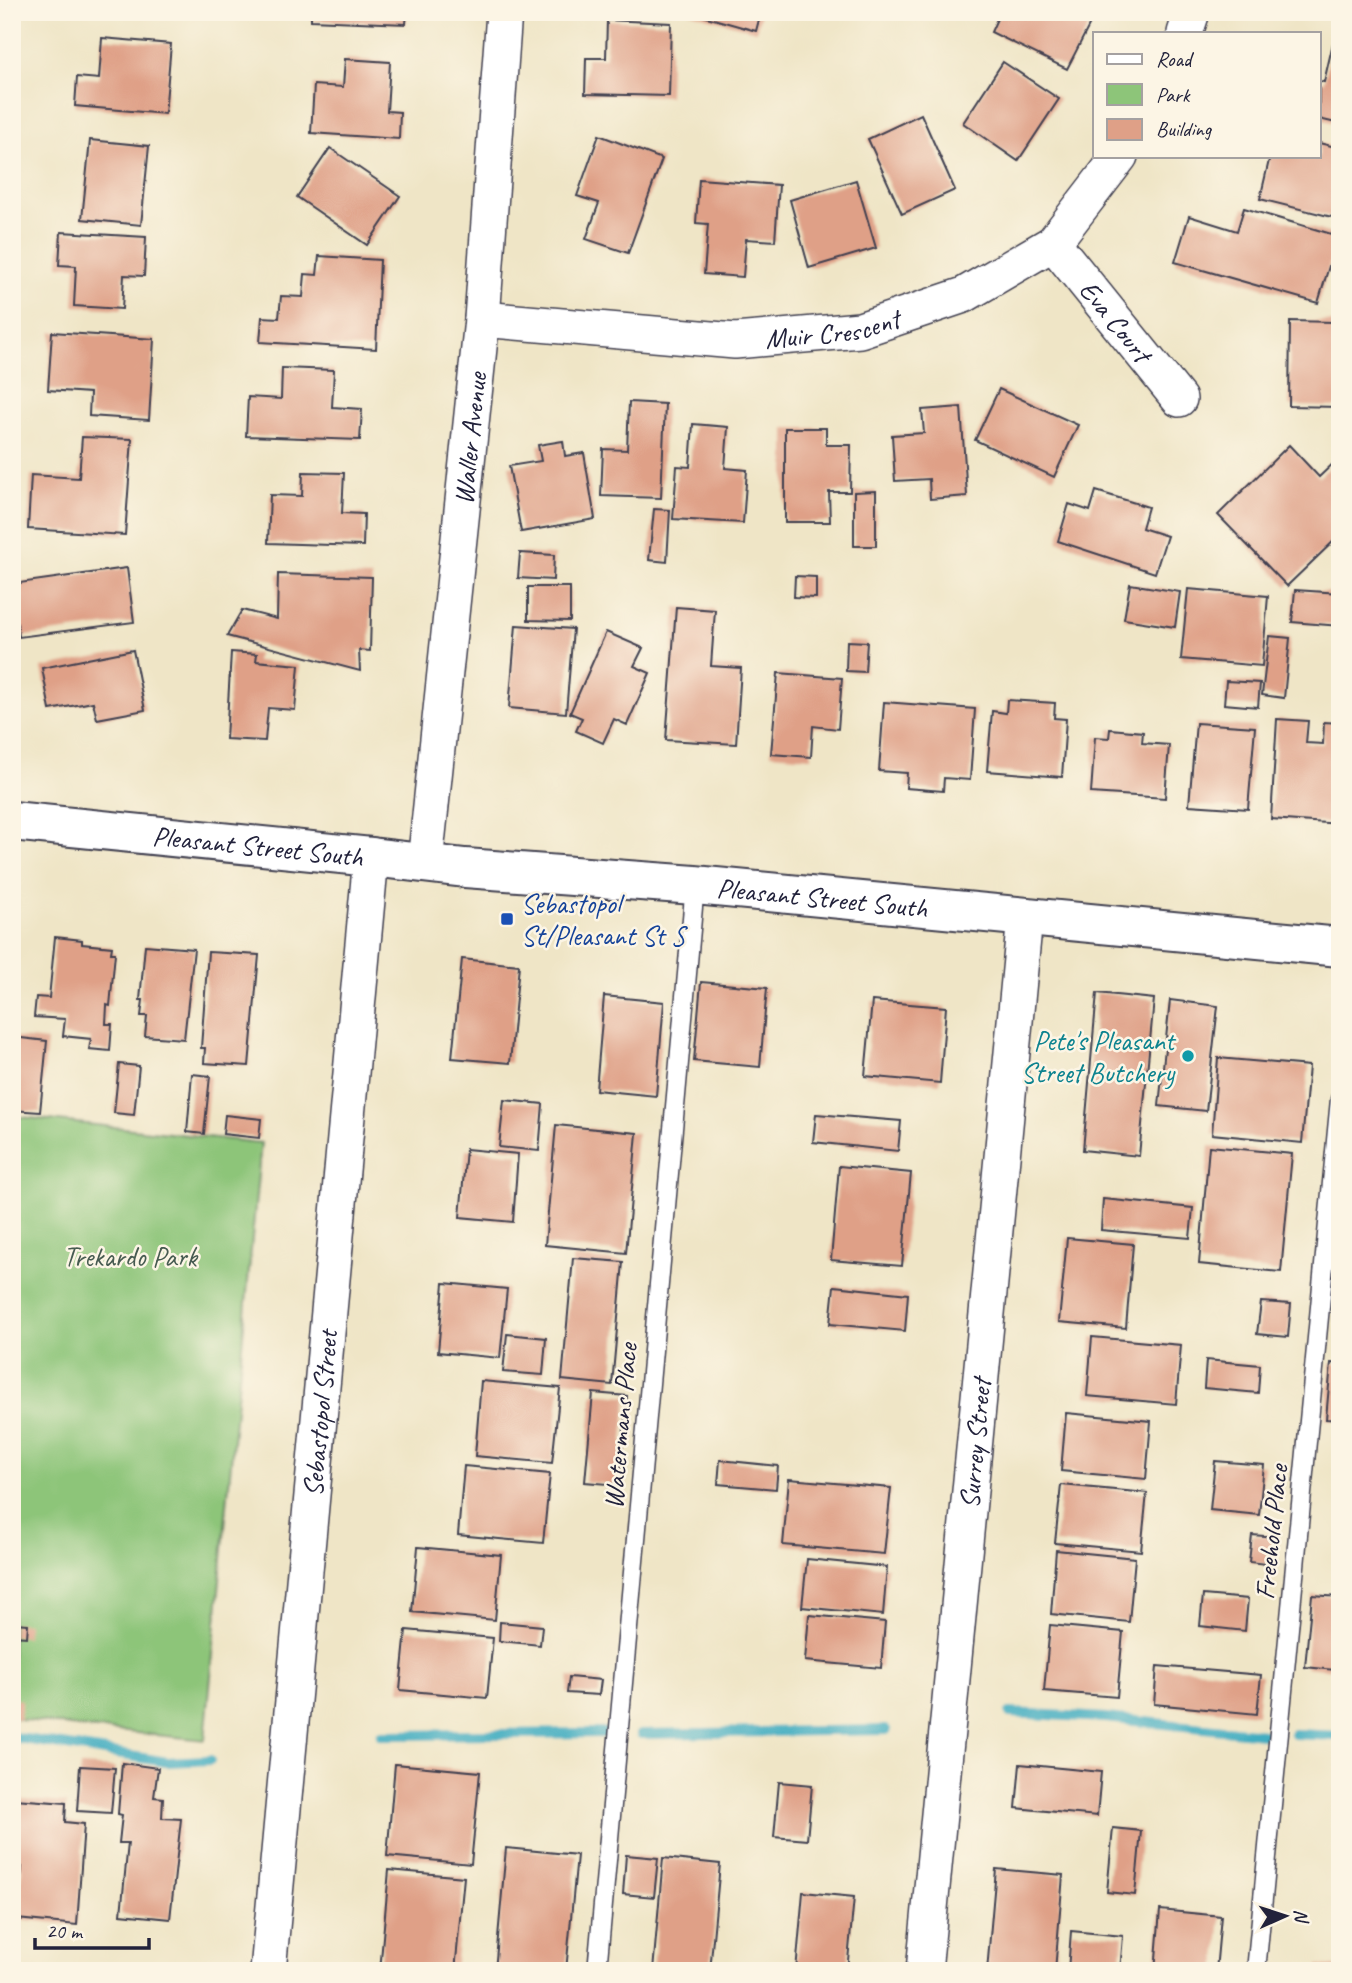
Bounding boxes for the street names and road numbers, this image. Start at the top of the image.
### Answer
street label: Eva Court [1072,273,1162,372]
street label: Muir Crescent [764,299,907,356]
street label: Waller Avenue [445,369,494,506]
street label: Pleasant Street South [151,818,365,874]
street label: Pleasant Street South [715,870,929,925]
street label: Sebastopol Street [294,1326,345,1498]
street label: Watermans Place [595,1340,645,1510]
street label: Surrey Street [951,1373,999,1510]
street label: Freehold Place [1247,1461,1296,1601]

